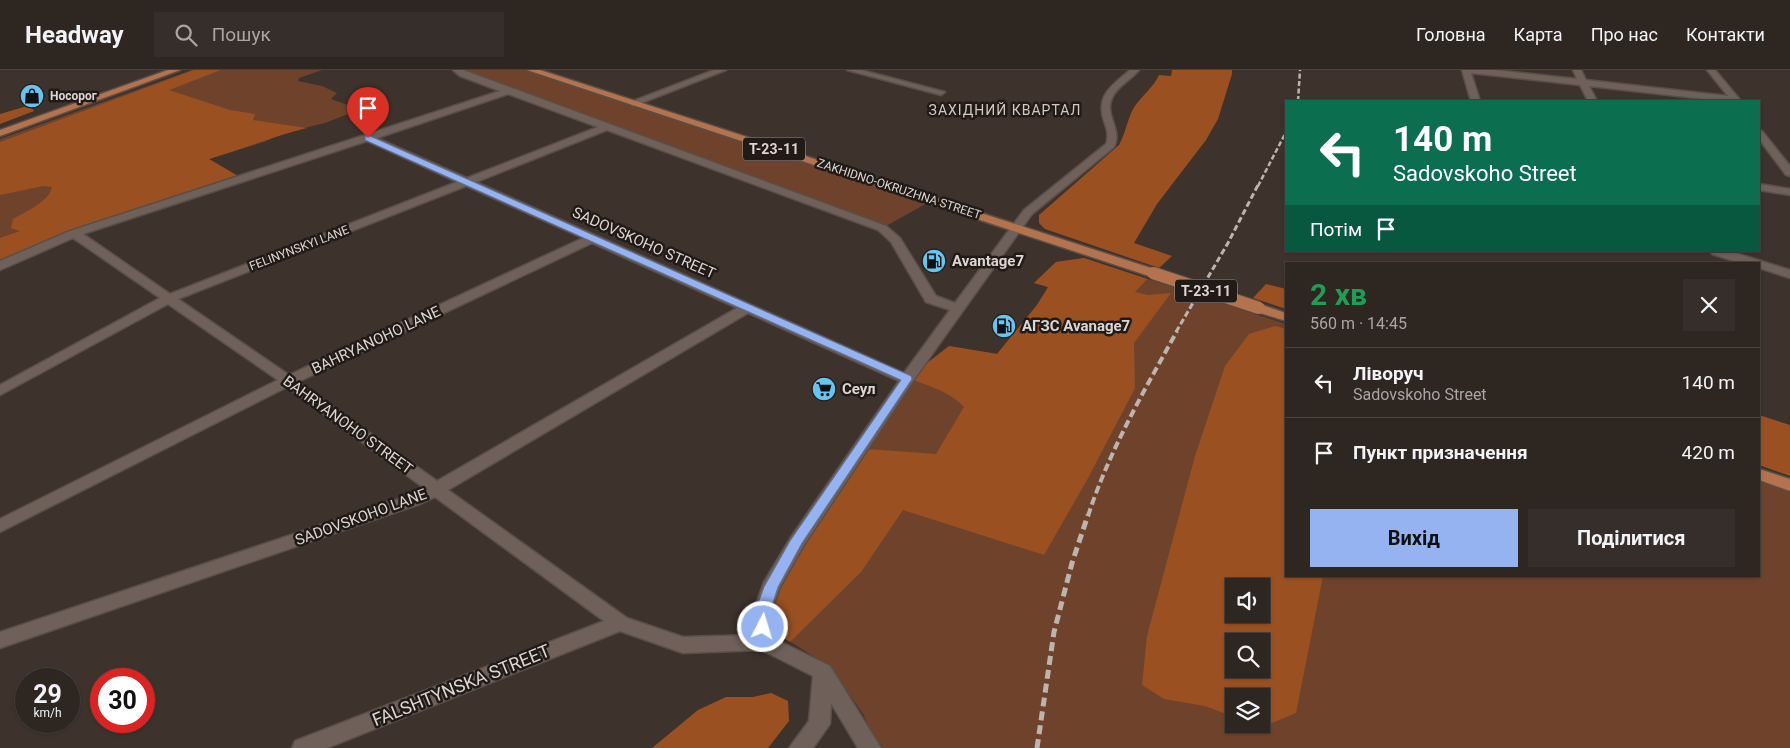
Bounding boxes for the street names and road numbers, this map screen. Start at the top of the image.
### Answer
road number: Т-23-11 [743,138,805,160]
street label: ZAKHIDNO-OKRUZHNA STREET [815,156,983,222]
street label: SADOVSKOHO STREET [570,203,718,283]
street label: FELINYNSKYI LANE [247,223,351,273]
road number: Т-23-11 [1175,280,1237,302]
street label: BAHRYANOHO LANE [309,302,444,378]
street label: BAHRYANOHO STREET [280,372,416,478]
street label: SADOVSKOHO LANE [293,485,430,549]
street label: FALSHTYNSKA STREET [369,640,553,730]

